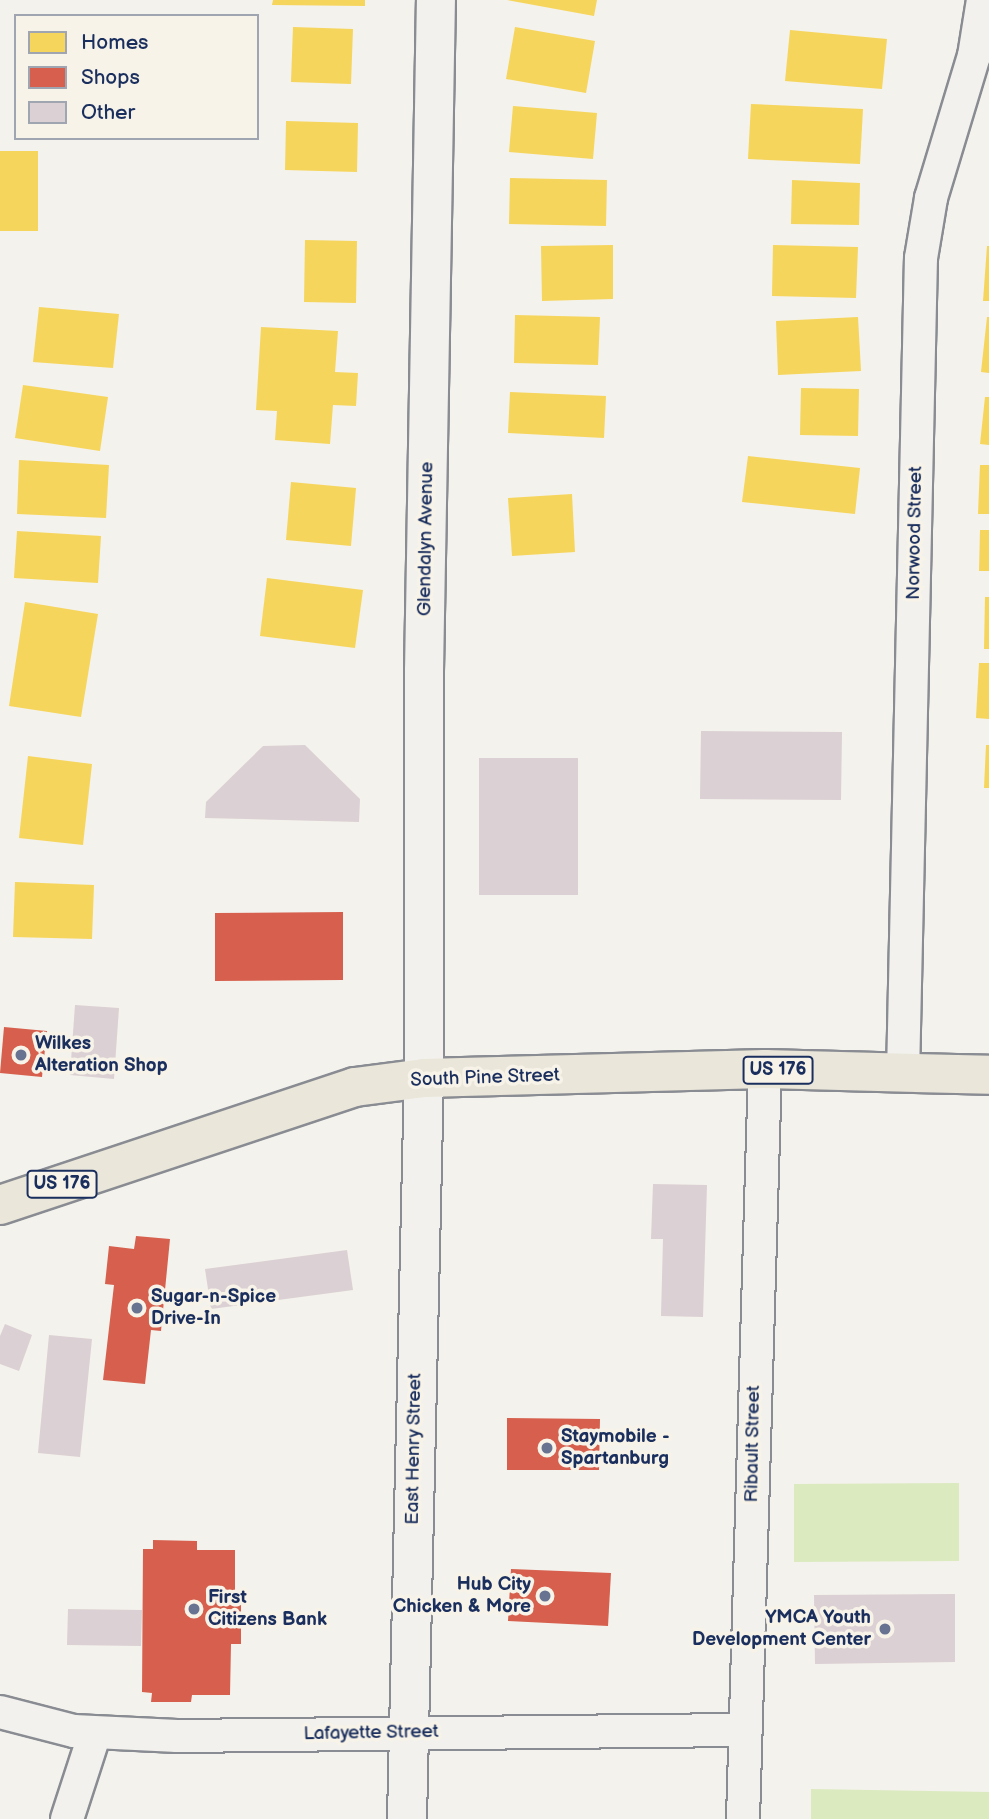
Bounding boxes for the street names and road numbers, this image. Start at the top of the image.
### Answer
street label: Glendalyn Avenue [413,462,439,616]
street label: Norwood Street [902,466,928,600]
road number: US 176 [741,1056,815,1084]
street label: South Pine Street [410,1064,560,1092]
road number: US 176 [25,1170,99,1198]
street label: East Henry Street [401,1372,427,1526]
street label: Ribault Street [741,1385,765,1503]
street label: Lafayette Street [303,1720,439,1746]

